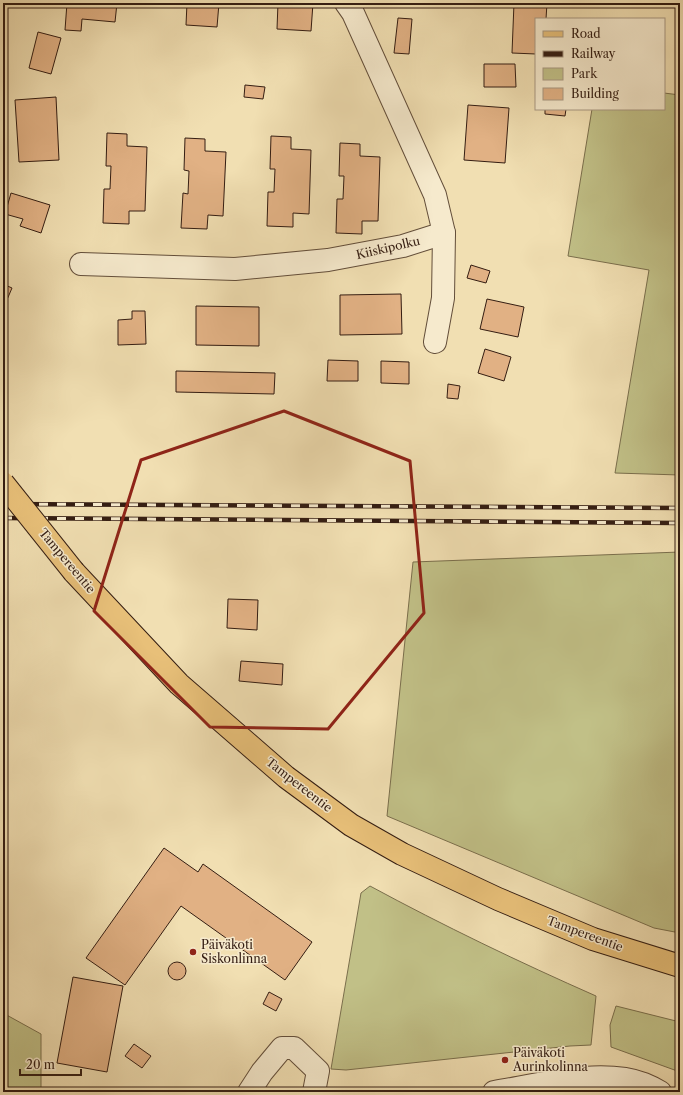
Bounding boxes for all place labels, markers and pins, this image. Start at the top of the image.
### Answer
place label: Päiväkoti Siskonlinna [201,937,268,966]
marker: Päiväkoti Siskonlinna [188,947,198,957]
place label: Päiväkoti Aurinkolinna [512,1045,588,1074]
marker: Päiväkoti Aurinkolinna [500,1055,510,1065]

